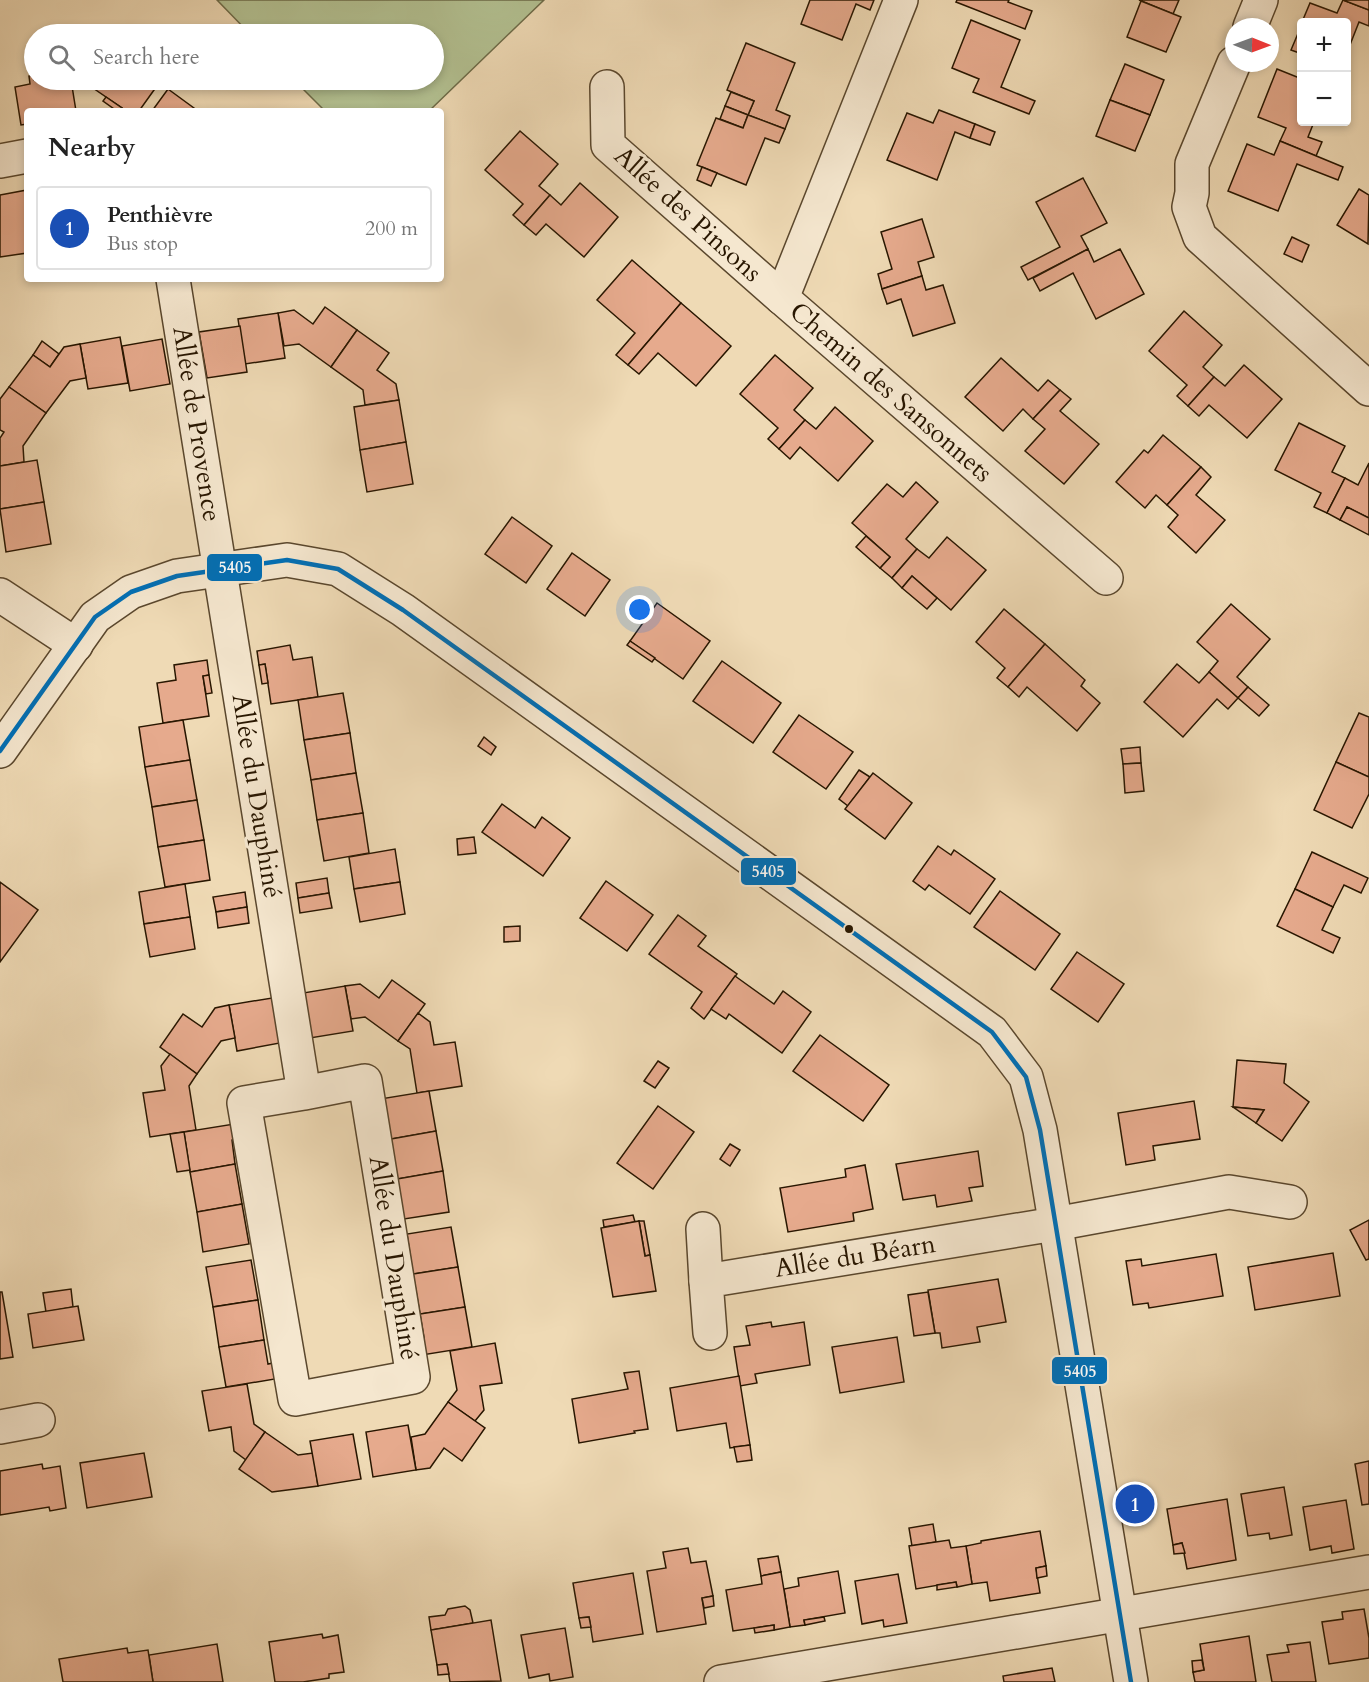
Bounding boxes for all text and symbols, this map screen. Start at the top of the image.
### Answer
north arrow [1225,18,1279,72]
map controls [1297,18,1351,126]
button: + [1297,18,1351,72]
search box [24,24,444,90]
icon: search [45,41,78,74]
text: Search here [93,42,200,72]
button: − [1297,72,1351,126]
text: Nearby [48,130,136,165]
street label: Allée des Pinsons [607,138,769,290]
text: Penthièvre [107,200,213,230]
text: 1 [64,215,75,242]
text: 200 m [365,215,418,242]
text: Bus stop [107,230,178,257]
street label: Chemin des Sansonnets [782,294,1000,490]
street label: Allée de Provence [164,324,230,524]
line badge: 5405 [206,553,263,582]
text: 5405 [219,557,251,579]
your location [625,595,654,624]
street label: Allée du Dauphiné [224,692,290,900]
line badge: 5405 [740,857,797,886]
text: 5405 [752,861,784,883]
unlabelled marker [843,923,855,935]
street label: Allée du Dauphiné [361,1154,427,1362]
street label: Allée du Béarn [772,1226,938,1286]
line badge: 5405 [1051,1356,1108,1385]
text: 5405 [1064,1361,1096,1383]
pin: 1 [1116,1482,1154,1526]

